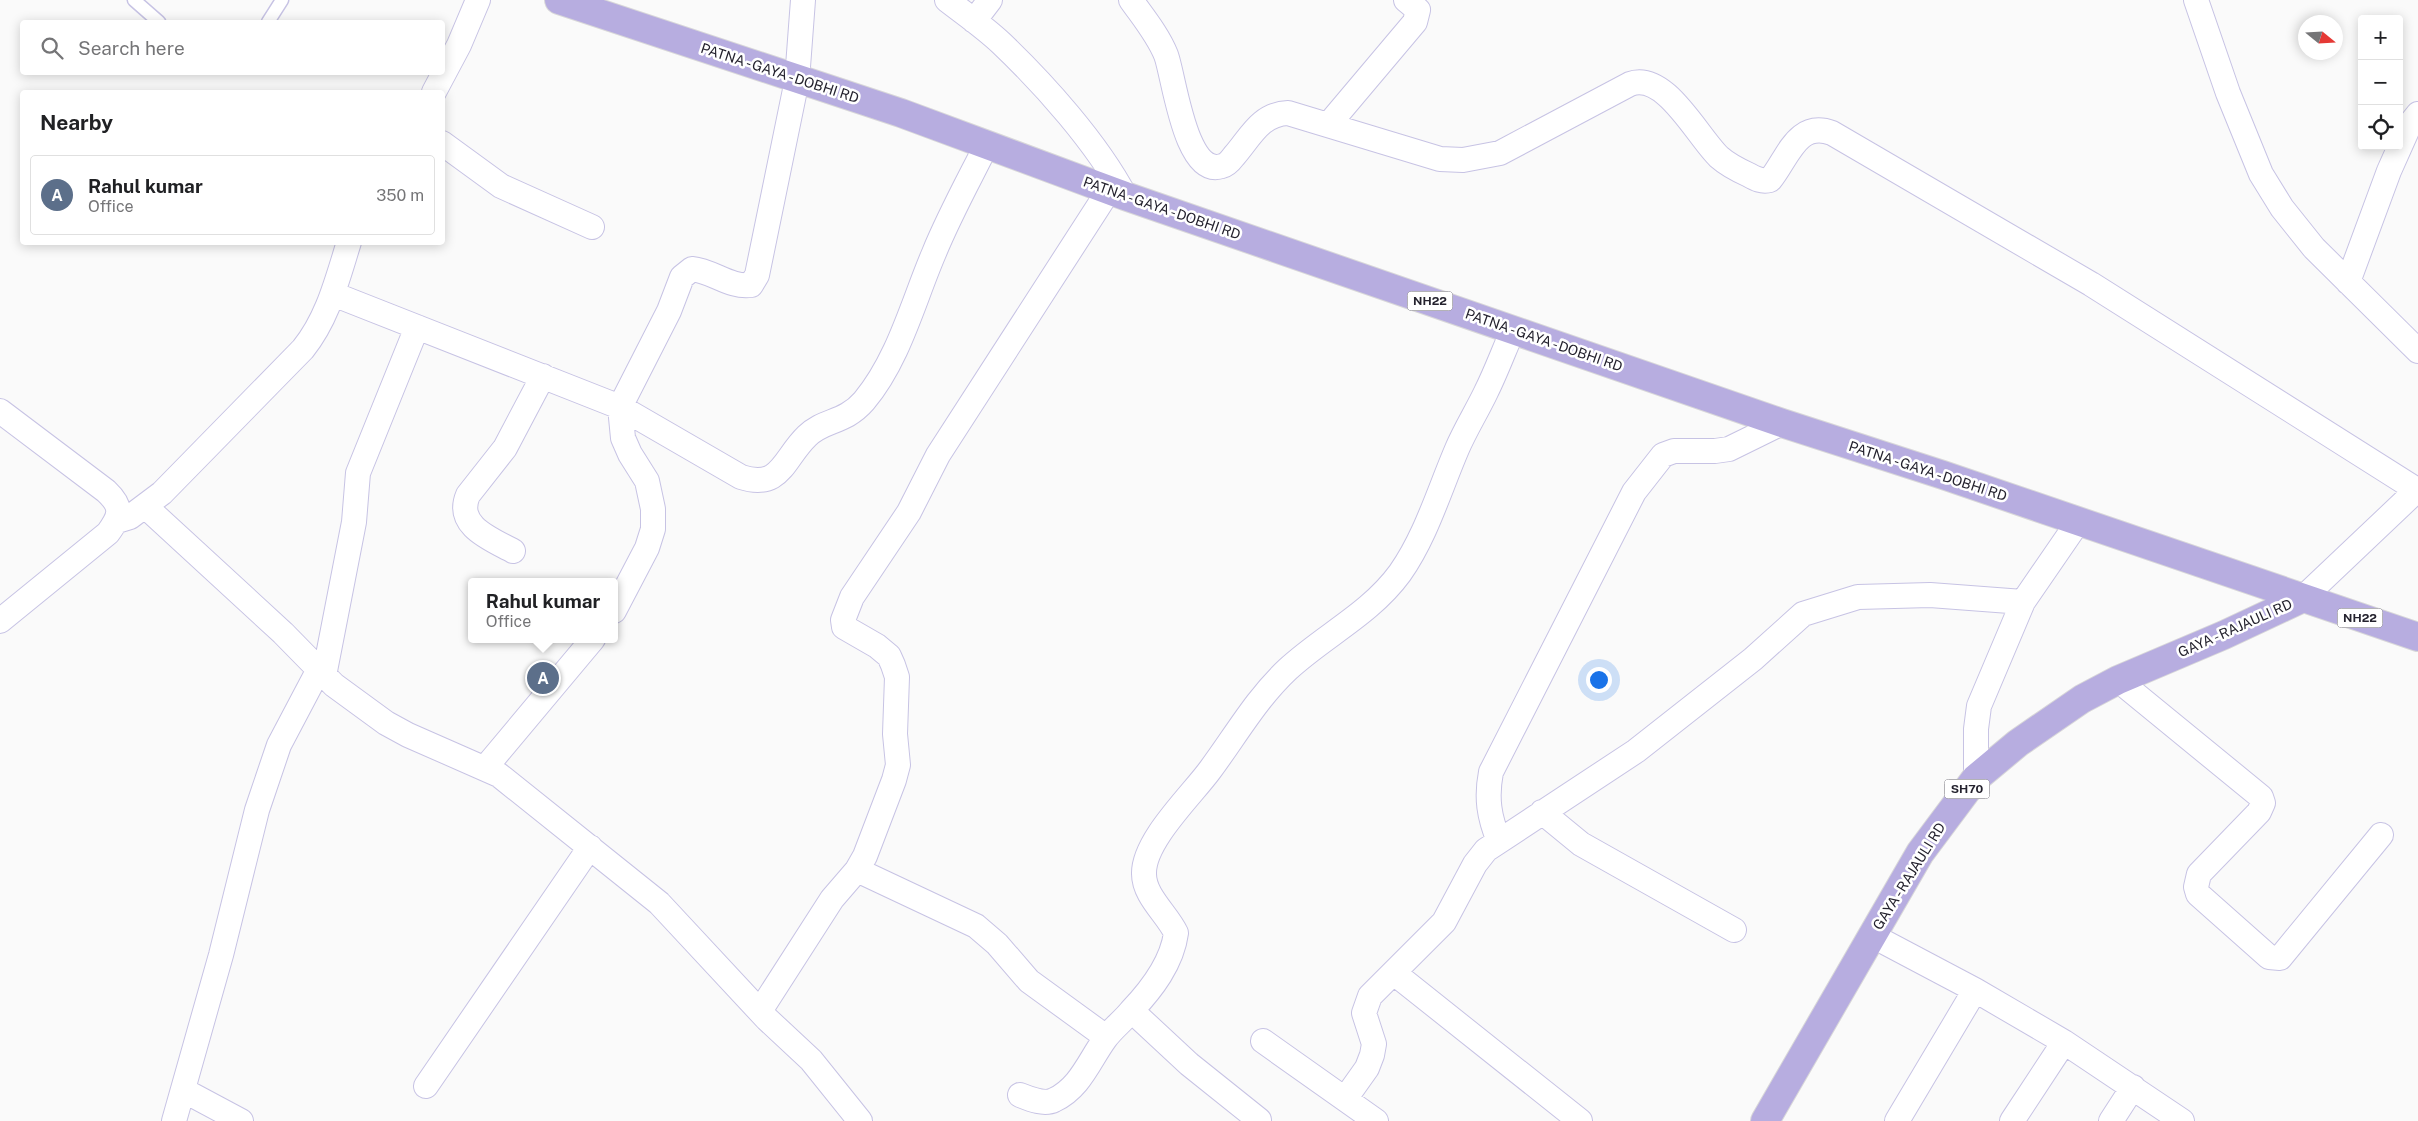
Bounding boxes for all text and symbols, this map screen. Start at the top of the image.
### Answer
north arrow [2298,15,2343,60]
map controls [2358,15,2403,150]
button: + [2358,15,2403,60]
search box [20,20,445,75]
icon: search [38,34,66,62]
text: Search here [78,37,185,59]
street label: PATNA - GAYA - DOBHI RD [699,40,861,106]
button: − [2358,60,2403,105]
button: locate [2358,105,2403,150]
text: Nearby [40,110,113,135]
street label: PATNA - GAYA - DOBHI RD [1081,174,1243,242]
text: Rahul kumar [88,175,203,197]
text: A [51,186,63,205]
text: 350 m [376,186,424,205]
text: Office [88,197,134,216]
road number: NH22 [1408,292,1452,310]
street label: PATNA - GAYA - DOBHI RD [1463,306,1625,374]
street label: PATNA - GAYA - DOBHI RD [1847,438,2009,504]
popup [468,578,618,643]
text: Rahul kumar [486,590,600,612]
street label: GAYA - RAJAULI RD [2175,596,2295,660]
road number: NH22 [2338,608,2382,628]
text: Office [486,612,531,631]
pin: A [527,659,559,697]
your location [1586,667,1612,693]
road number: SH70 [1944,780,1990,799]
street label: GAYA - RAJAULI RD [1870,820,1948,932]

